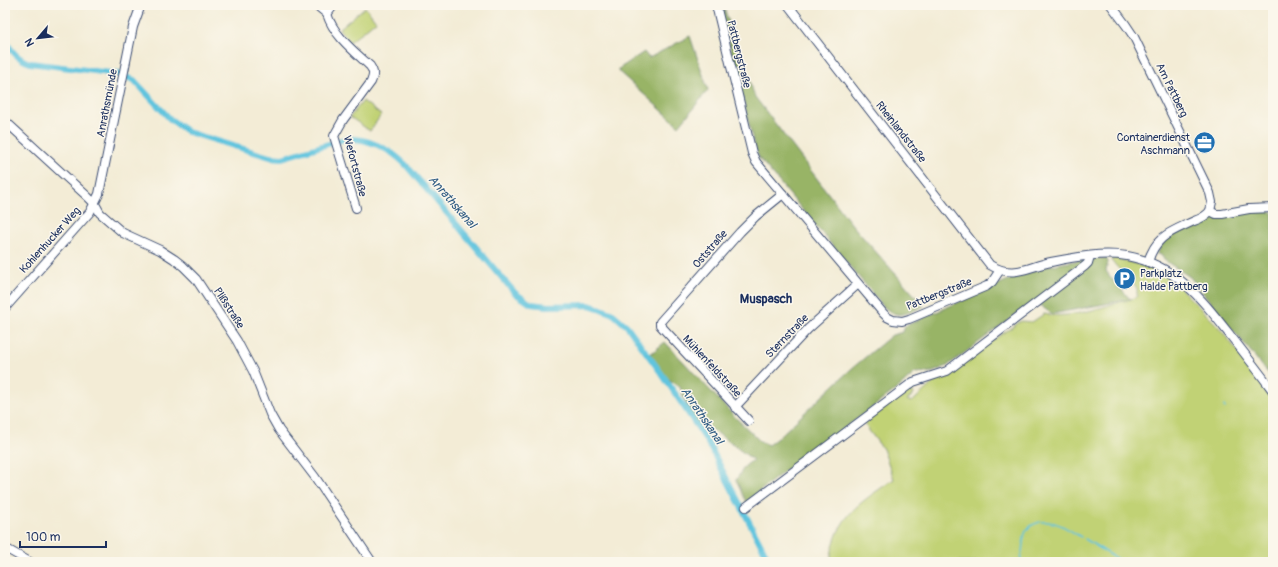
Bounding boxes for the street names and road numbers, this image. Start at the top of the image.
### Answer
street label: Pattbergstraße [724,19,754,90]
street label: Am Pattberg [1153,61,1191,120]
street label: Anrathsmünde [94,67,120,138]
street label: Rheinlandstraße [873,99,929,166]
street label: Wefortstraße [341,134,370,199]
street label: Kohlenhucker Weg [17,204,83,276]
street label: Oststraße [690,227,730,271]
street label: Pattbergstraße [904,275,974,313]
street label: Plißstraße [211,285,247,332]
street label: Sternstraße [763,311,812,361]
street label: Mühlenfeldstraße [680,332,744,400]

